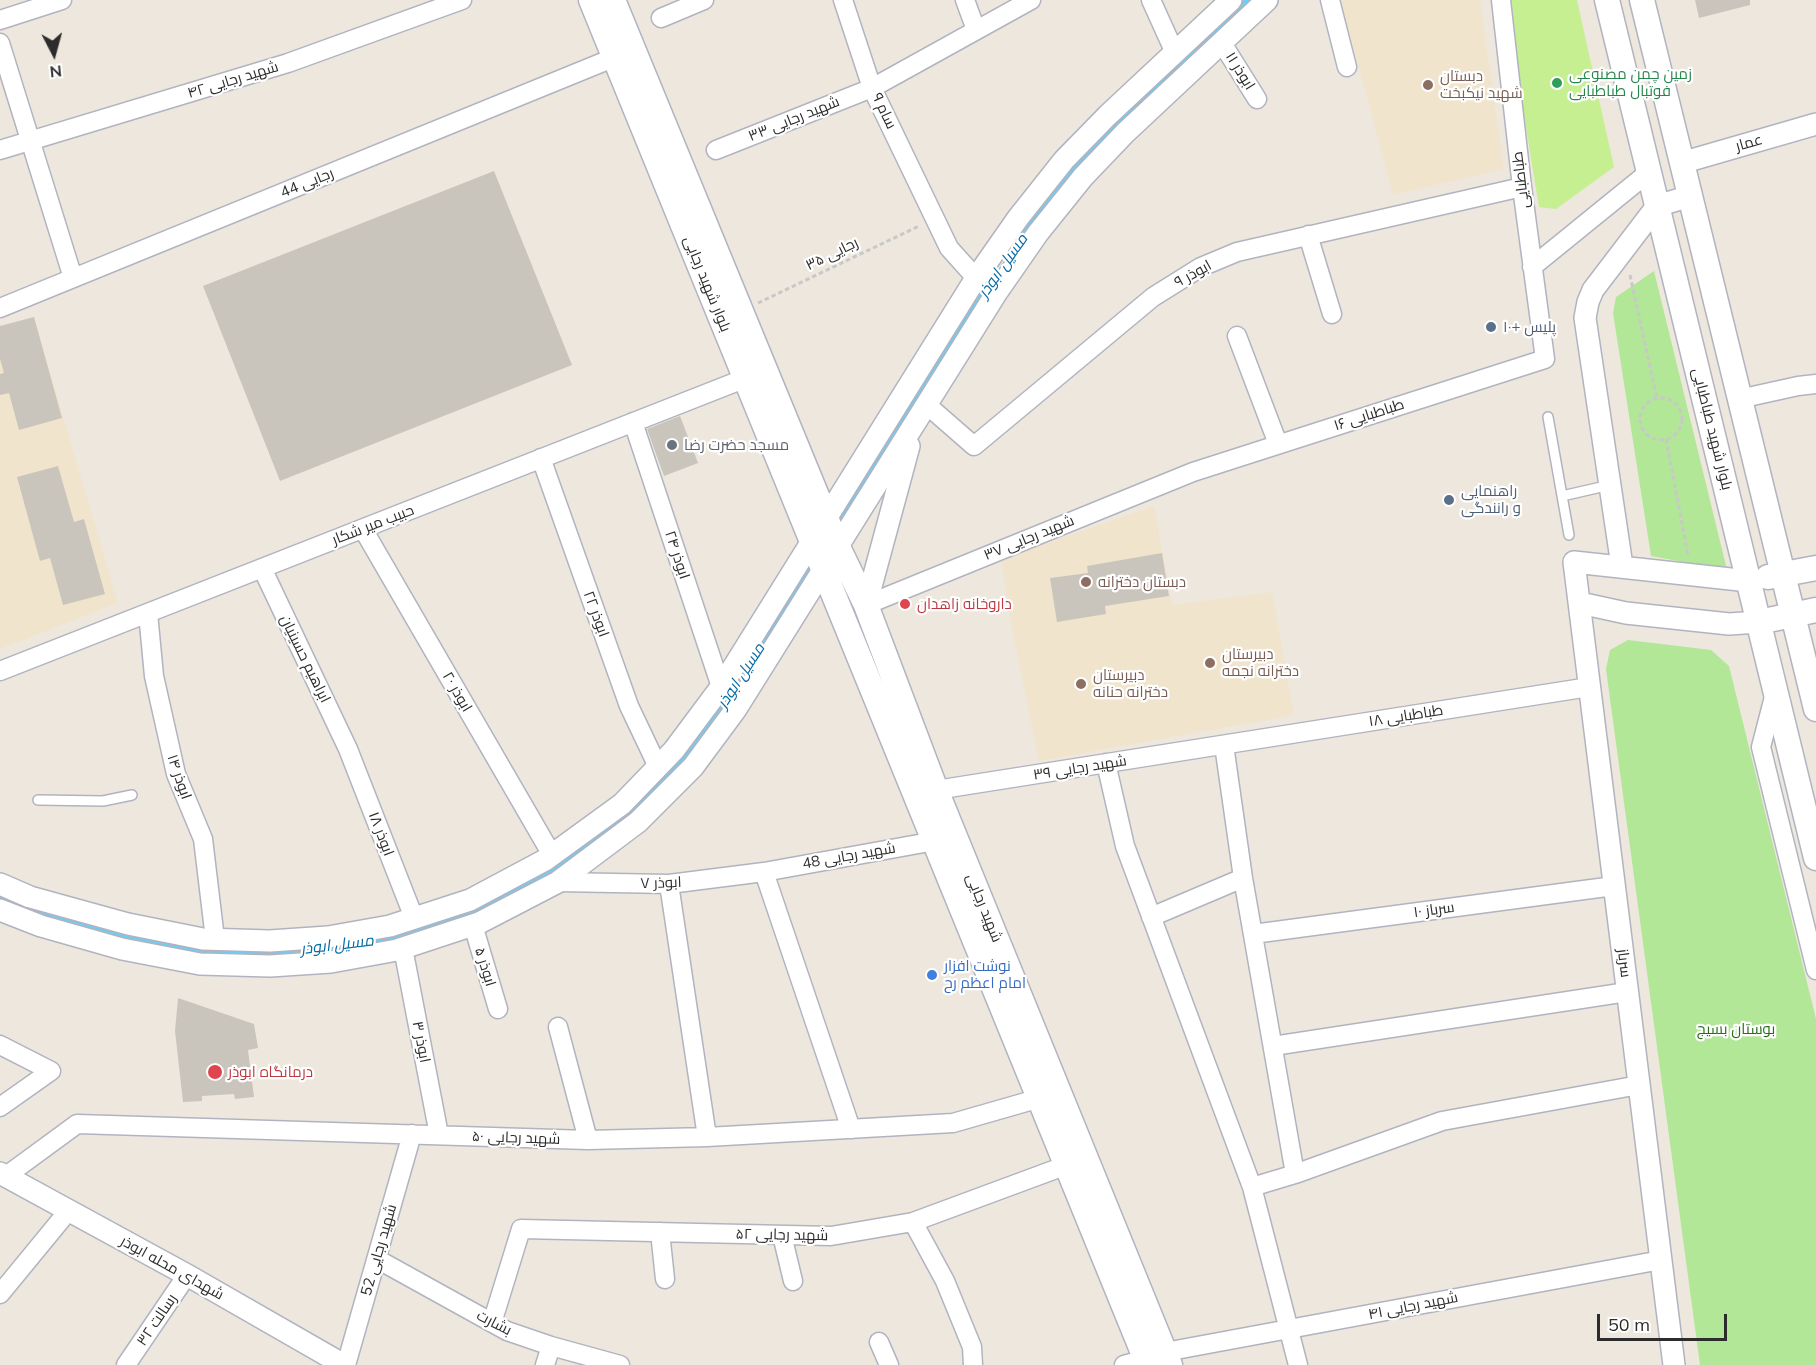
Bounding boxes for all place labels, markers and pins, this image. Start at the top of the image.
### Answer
place label: زمین چمن مصنوعی فوتبال طباطبایی [1569,65,1692,100]
place label: دبستان شهید نیکبخت [1440,67,1523,102]
marker: زمین چمن مصنوعی فوتبال طباطبایی [1550,76,1564,90]
marker: دبستان شهید نیکبخت [1421,78,1435,92]
place label: پلیس +۱۰ [1503,318,1556,336]
marker: پلیس +۱۰ [1484,320,1498,334]
place label: مسجد حضرت رضا [684,436,789,454]
marker: مسجد حضرت رضا [665,438,679,452]
place label: راهنمایی و رانندگی [1461,482,1521,517]
marker: راهنمایی و رانندگی [1442,493,1456,507]
place label: دبستان دخترانه [1098,573,1186,591]
marker: دبستان دخترانه [1079,575,1093,589]
place label: داروخانه زاهدان [917,595,1012,613]
marker: داروخانه زاهدان [898,597,912,611]
place label: دبیرستان دخترانه نجمه [1222,645,1299,680]
marker: دبیرستان دخترانه نجمه [1203,656,1217,670]
place label: دبیرستان دخترانه حنانه [1093,666,1168,701]
marker: دبیرستان دخترانه حنانه [1074,677,1088,691]
place label: نوشت افزار امام اعظم رح [944,957,1026,992]
marker: نوشت افزار امام اعظم رح [925,968,939,982]
marker: درمانگاه ابوذر [206,1063,224,1081]
place label: درمانگاه ابوذر [228,1063,313,1081]

